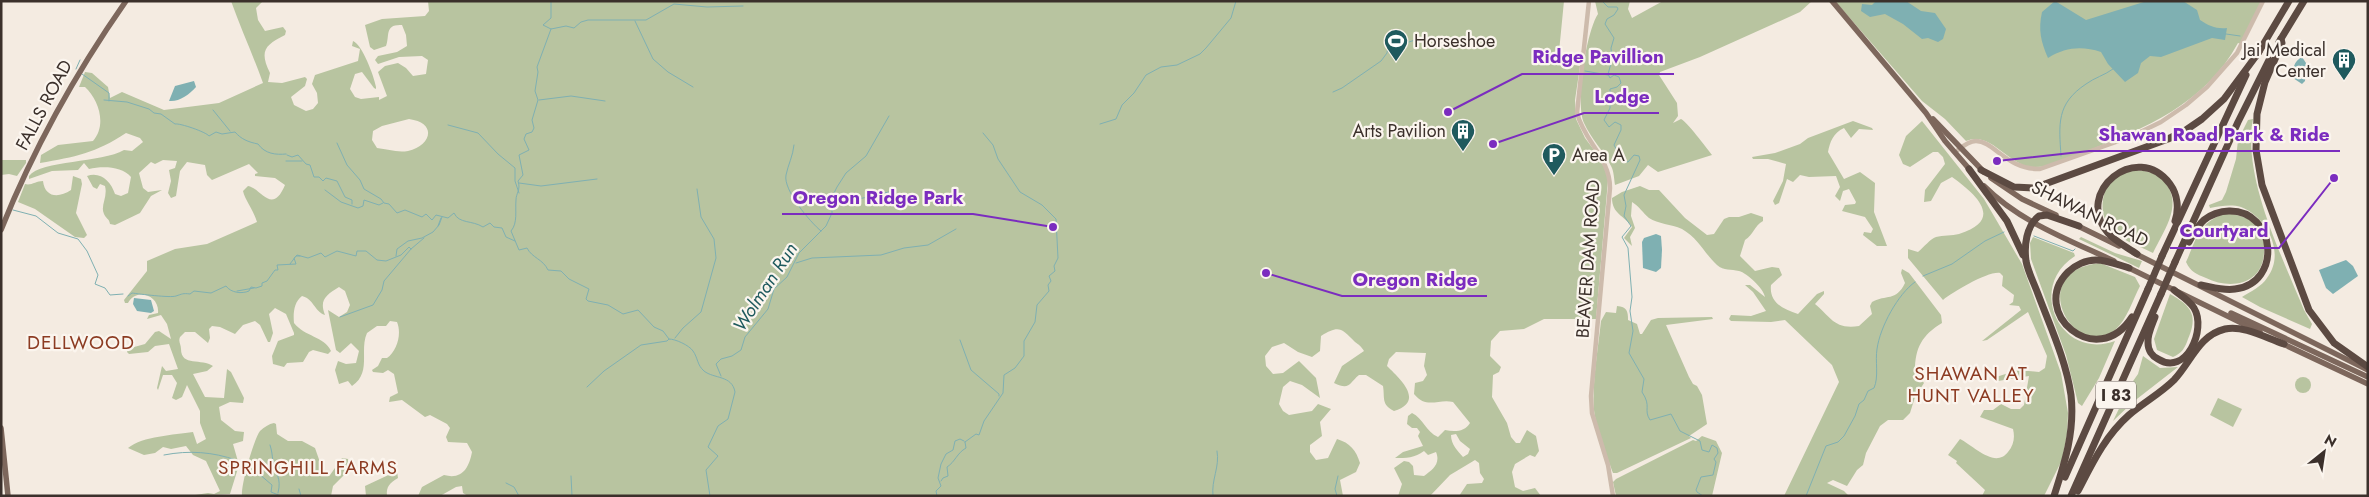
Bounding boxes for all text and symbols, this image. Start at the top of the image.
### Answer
sports icon: Horseshoe [1383,28,1409,62]
place label: Horseshoe [1414,28,1495,54]
place label: Jai Medical Center [2241,37,2327,84]
callout: Ridge Pavillion [1522,40,1674,74]
text: Ridge Pavillion [1532,43,1664,70]
building icon: Jai Medical Center [2331,47,2357,81]
street label: FALLS ROAD [9,55,79,155]
callout: Lodge [1584,79,1659,113]
text: Lodge [1594,83,1650,110]
callout: Shawan Road Park & Ride [2089,117,2340,151]
place label: Arts Pavilion [1352,118,1446,144]
building icon: Arts Pavilion [1450,118,1476,152]
text: Shawan Road Park & Ride [2098,121,2330,148]
parking icon: Area A [1541,142,1567,176]
place label: Area A [1572,142,1625,168]
street label: SHAWAN ROAD [2027,174,2153,254]
street label: BEAVER DAM ROAD [1569,179,1607,339]
callout: Oregon Ridge Park [782,180,973,214]
text: Oregon Ridge Park [792,184,964,211]
callout: Courtyard [2170,214,2279,248]
text: Courtyard [2180,217,2268,244]
water label: Wolman Run [726,237,804,337]
callout: Oregon Ridge [1342,262,1487,296]
text: Oregon Ridge [1352,266,1478,293]
district label: DELLWOOD [27,329,135,356]
district label: SHAWAN AT HUNT VALLEY [1907,360,2035,409]
road number: I 83 [2096,382,2136,408]
north arrow [2299,427,2349,477]
text: N [2321,429,2340,452]
district label: SPRINGHILL FARMS [218,454,398,481]

